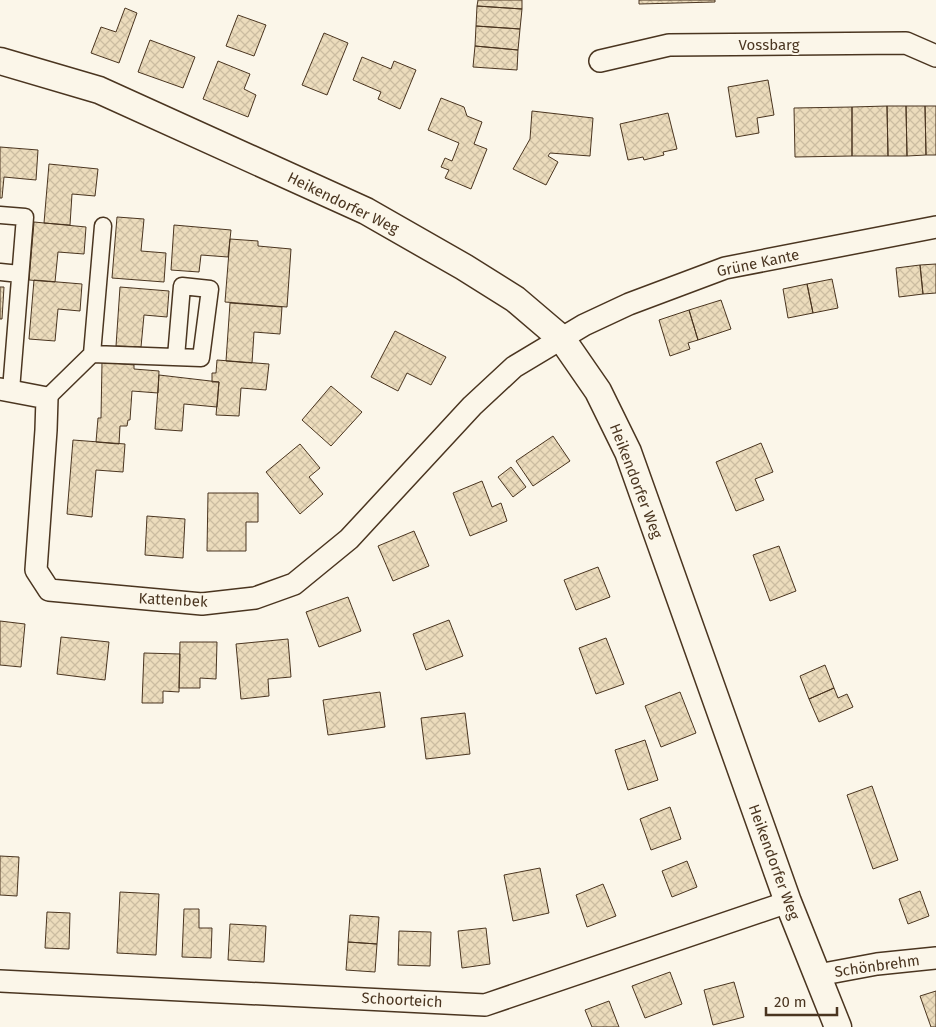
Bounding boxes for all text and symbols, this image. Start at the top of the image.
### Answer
street label: Vossbarg [739,36,800,54]
street label: Heikendorfer Weg [284,168,402,238]
street label: Grüne Kante [715,245,801,281]
street label: Heikendorfer Weg [606,421,666,541]
street label: Kattenbek [138,589,208,611]
street label: Heikendorfer Weg [745,802,803,922]
street label: Schönbrehm [833,951,921,981]
scale bar [766,984,837,1016]
street label: Schoorteich [361,989,443,1011]
text: 20 m [774,993,807,1011]

